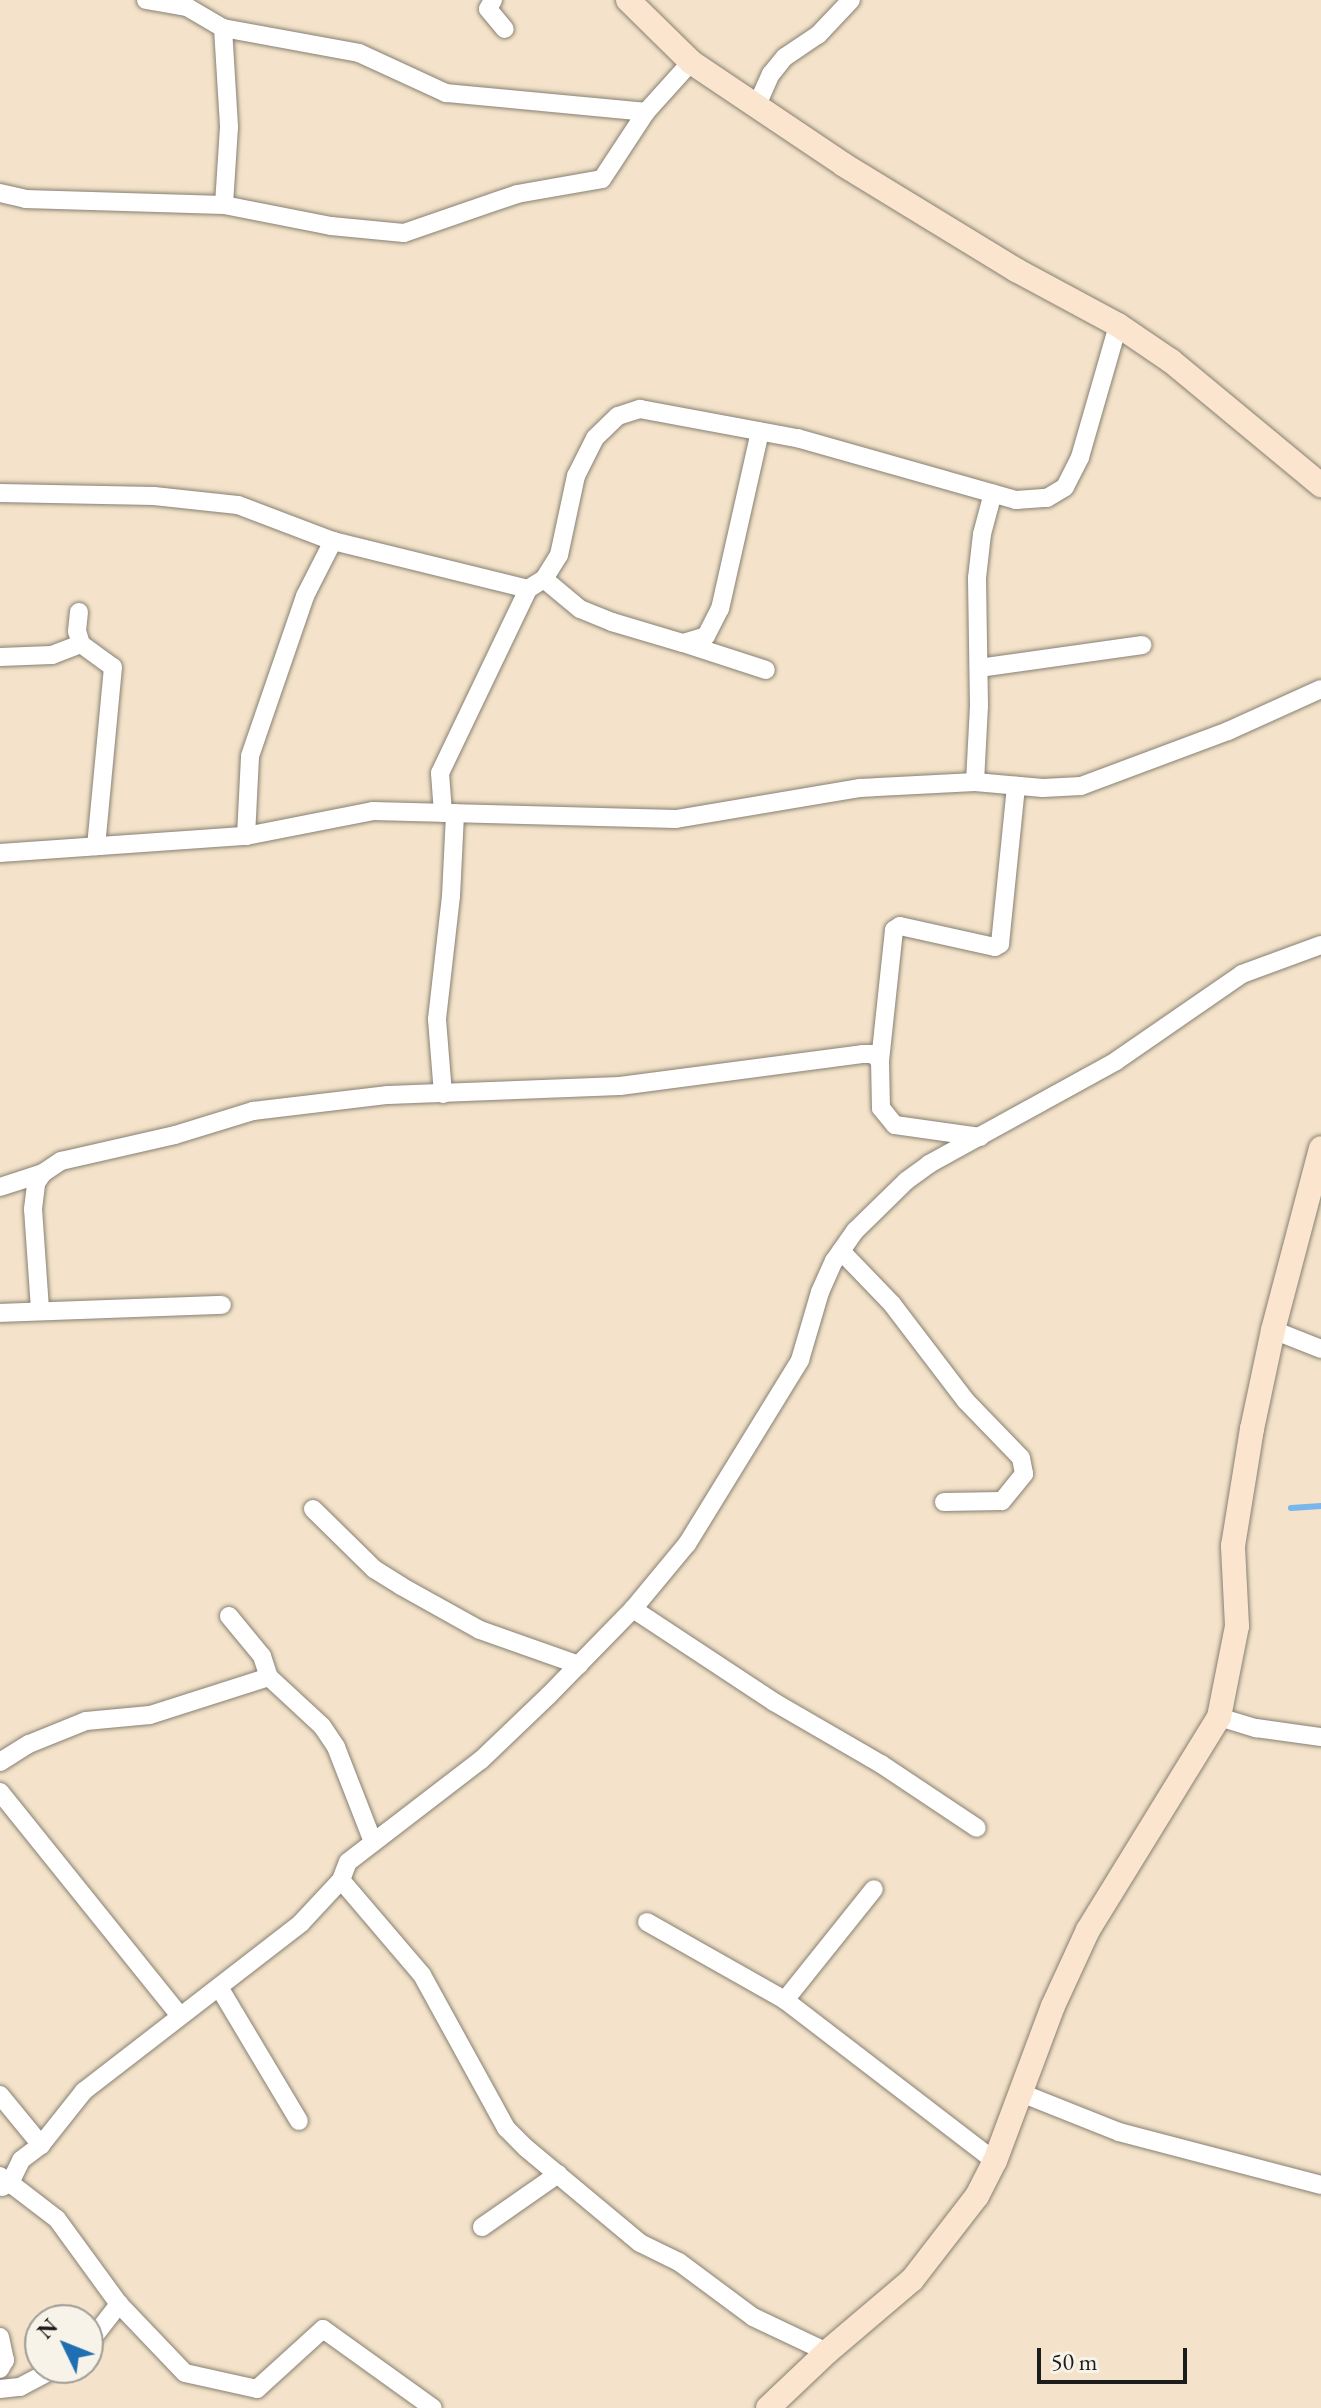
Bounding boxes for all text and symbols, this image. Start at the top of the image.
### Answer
north arrow [24,2304,104,2384]
text: N [31,2312,64,2345]
scale bar [1041,2332,1191,2382]
text: 50 m [1051,2346,1098,2377]

